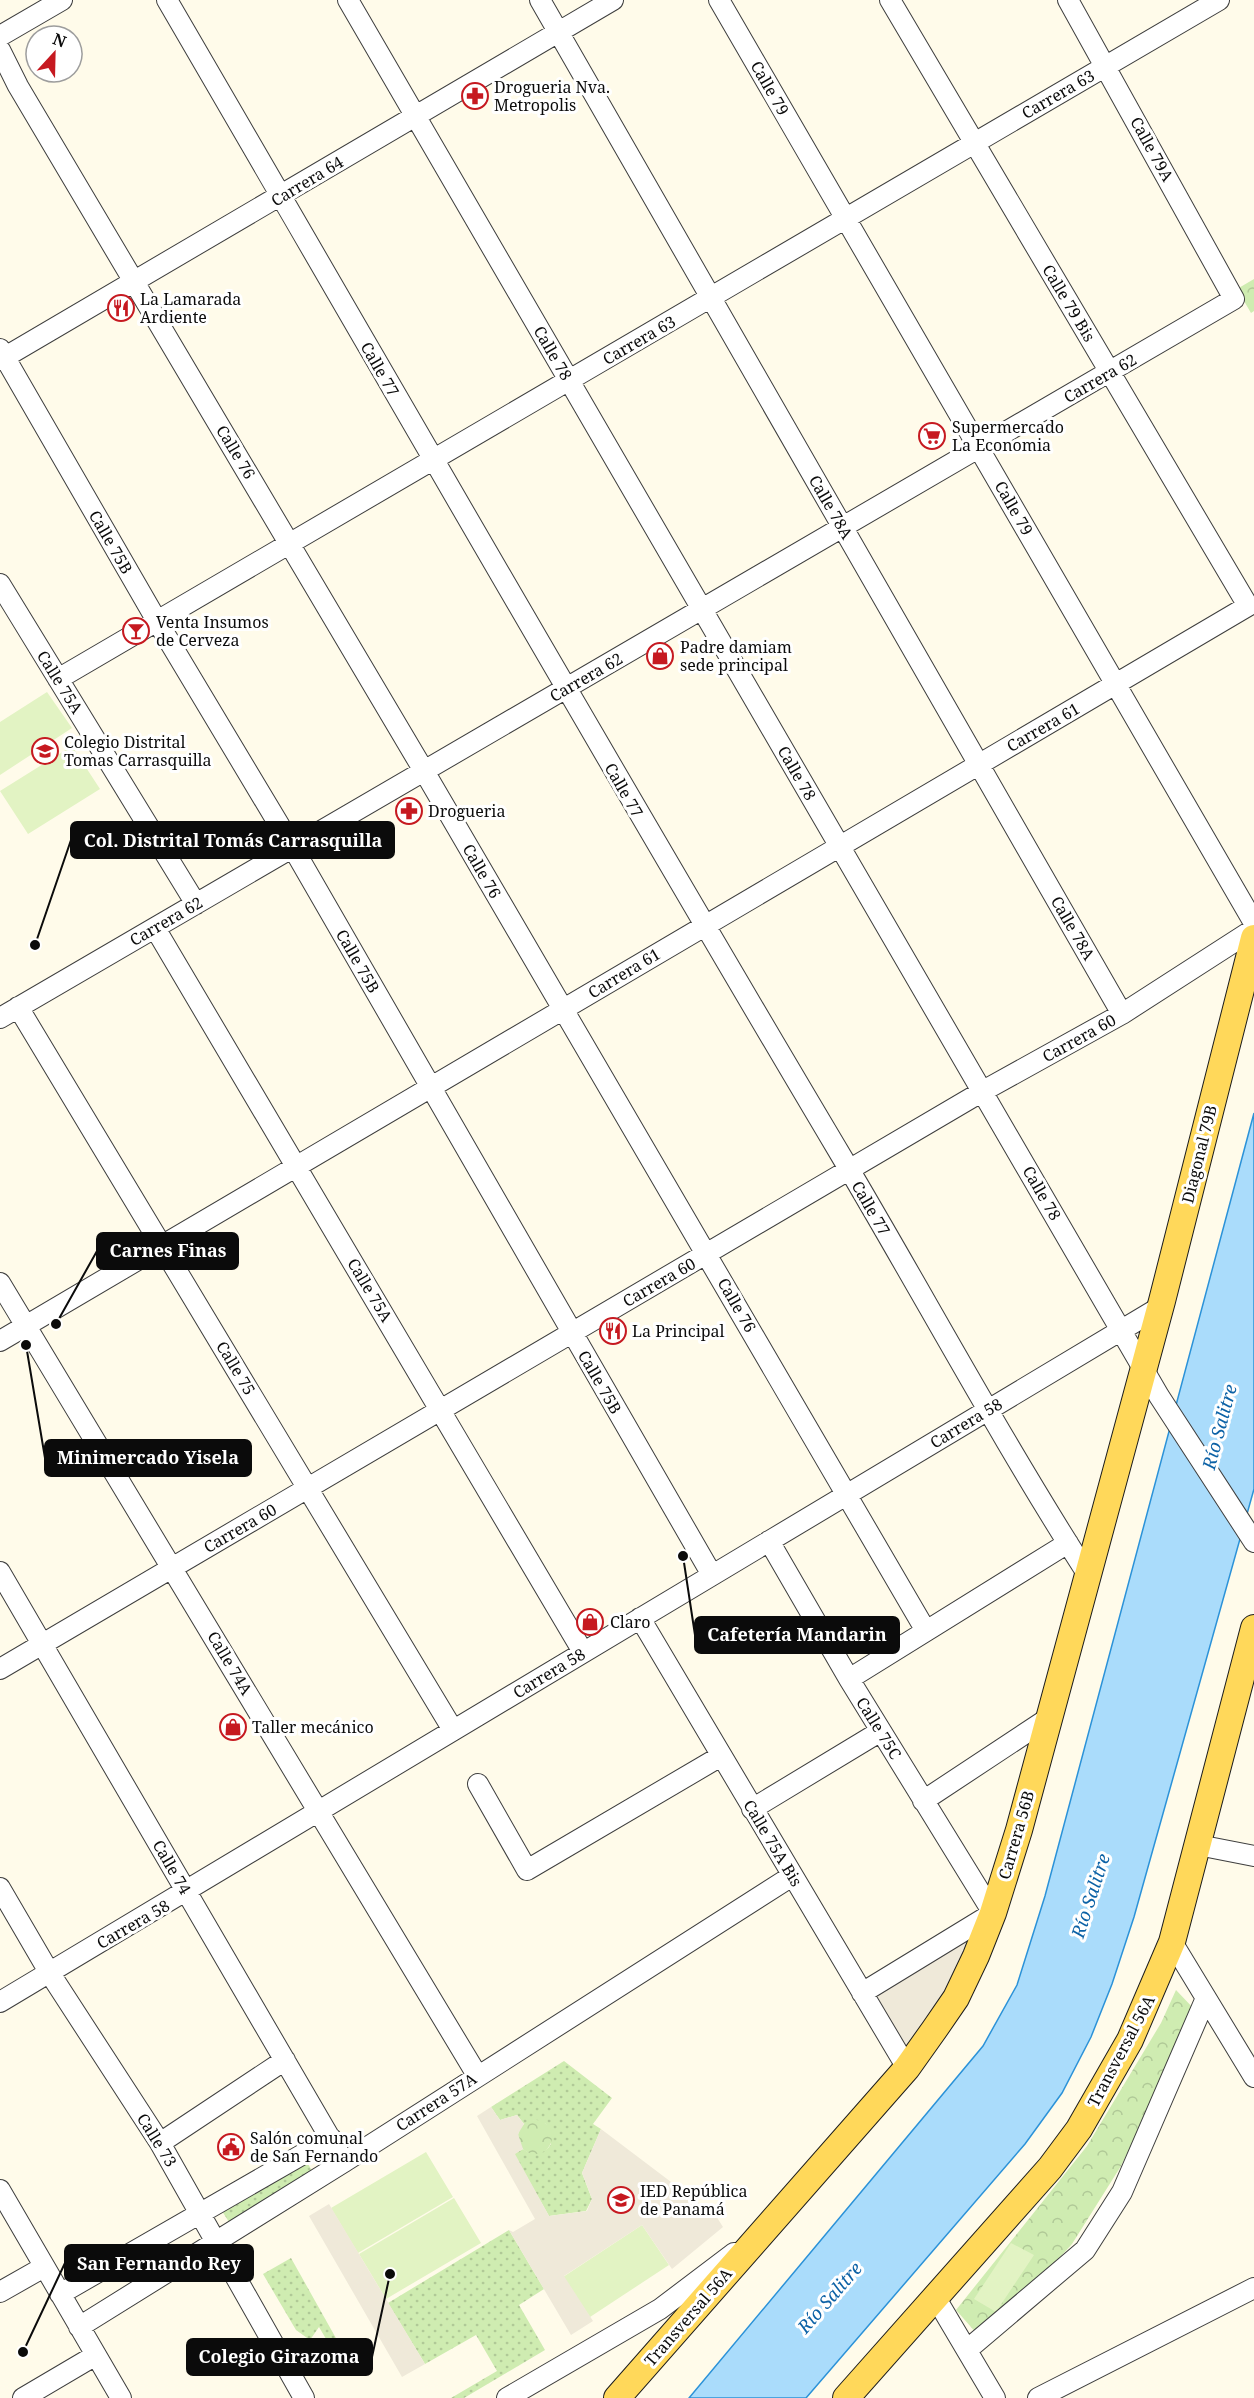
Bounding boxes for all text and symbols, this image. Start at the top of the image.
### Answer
north arrow [24,24,84,84]
text: N [50,28,70,53]
street label: Calle 79 [746,57,794,119]
street label: Carrera 63 [1018,64,1099,124]
place label: Drogueria Nva. Metropolis [494,76,610,116]
pharmacy icon: Drogueria Nva. Metropolis [460,81,490,111]
street label: Calle 79A [1125,113,1179,186]
street label: Carrera 64 [267,151,347,211]
street label: Calle 79 Bis [1037,260,1101,346]
place label: La Lamarada Ardiente [140,288,241,328]
restaurant icon: La Lamarada Ardiente [106,293,136,323]
street label: Carrera 63 [599,310,680,370]
street label: Calle 78 [529,322,577,384]
street label: Calle 77 [356,338,404,400]
street label: Carrera 62 [1060,348,1140,408]
place label: Supermercado La Economia [952,416,1064,456]
street label: Calle 76 [211,421,261,483]
supermarket icon: Supermercado La Economia [917,421,947,451]
street label: Calle 78A [804,471,859,544]
street label: Calle 79 [990,477,1038,539]
street label: Calle 75B [84,506,138,578]
place label: Venta Insumos de Cerveza [156,611,269,651]
bar icon: Venta Insumos de Cerveza [121,616,151,646]
place label: Padre damiam sede principal [680,636,792,676]
shop icon: Padre damiam sede principal [645,641,675,671]
street label: Calle 75A [32,646,88,718]
street label: Carrera 62 [546,647,626,707]
street label: Carrera 61 [1003,697,1083,757]
place label: Colegio Distrital Tomas Carrasquilla [64,731,212,771]
school or university icon: Colegio Distrital Tomas Carrasquilla [30,736,60,766]
street label: Calle 78 [773,742,821,804]
street label: Calle 77 [600,759,648,821]
pharmacy icon: Drogueria [394,796,424,826]
place label: Drogueria [428,800,505,822]
callout: Col. Distrital Tomás Carrasquilla [71,822,394,858]
text: Col. Distrital Tomás Carrasquilla [84,828,382,852]
street label: Calle 76 [458,840,506,902]
street label: Carrera 62 [126,891,206,951]
street label: Calle 78A [1046,892,1101,965]
street label: Calle 75B [331,925,385,997]
street label: Carrera 61 [584,943,664,1003]
street label: Carrera 60 [1038,1009,1120,1067]
street label: Diagonal 79B [1176,1103,1222,1205]
street label: Calle 78 [1018,1162,1066,1224]
street label: Calle 77 [847,1177,895,1239]
callout: Carnes Finas [97,1233,238,1269]
text: Carnes Finas [110,1238,227,1262]
street label: Carrera 60 [619,1252,700,1312]
street label: Calle 75A [342,1254,398,1327]
street label: Calle 76 [713,1274,761,1336]
restaurant icon: La Principal [598,1316,628,1346]
place label: La Principal [632,1320,725,1342]
street label: Calle 75 [211,1337,261,1399]
street label: Calle 75B [573,1346,627,1418]
water label: Río Salitre [1196,1381,1242,1473]
street label: Carrera 58 [926,1393,1006,1453]
callout: Minimercado Yisela [45,1440,251,1476]
text: Minimercado Yisela [57,1445,239,1469]
street label: Carrera 60 [200,1498,281,1558]
shop icon: Claro [575,1607,605,1637]
place label: Claro [610,1611,651,1633]
callout: Cafetería Mandarin [695,1617,899,1653]
text: Cafetería Mandarin [707,1622,887,1646]
street label: Calle 74A [202,1627,258,1700]
street label: Carrera 58 [509,1643,589,1703]
street label: Calle 75C [851,1693,907,1763]
shop icon: Taller mecánico [218,1712,248,1742]
place label: Taller mecánico [252,1716,374,1738]
street label: Carrera 56B [993,1788,1039,1882]
street label: Calle 75A Bis [738,1796,808,1890]
street label: Calle 74 [148,1836,196,1898]
water label: Río Salitre [1065,1850,1115,1942]
street label: Carrera 58 [93,1894,174,1954]
street label: Transversal 56A [1082,1991,1160,2111]
street label: Carrera 57A [391,2067,481,2136]
street label: Calle 73 [132,2109,182,2171]
place label: Salón comunal de San Fernando [250,2127,378,2167]
public building icon: Salón comunal de San Fernando [216,2132,246,2162]
place label: IED República de Panamá [640,2180,747,2220]
school or university icon: IED República de Panamá [606,2185,636,2215]
callout: San Fernando Rey [65,2245,253,2281]
text: San Fernando Rey [77,2251,241,2275]
water label: Río Salitre [791,2256,867,2339]
street label: Transversal 56A [639,2263,737,2371]
callout: Colegio Girazoma [187,2339,372,2375]
text: Colegio Girazoma [198,2344,360,2368]

